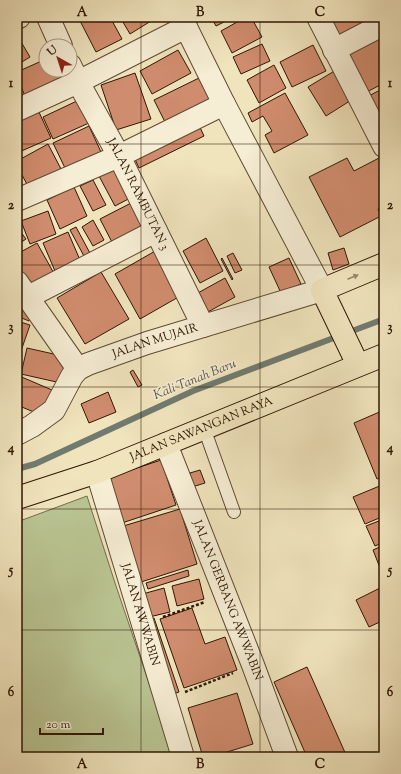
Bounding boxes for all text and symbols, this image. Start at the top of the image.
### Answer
text: A [77,4,88,22]
text: B [196,4,205,22]
text: C [315,4,325,22]
north arrow [38,38,78,78]
text: U [43,42,61,61]
text: 1 [9,75,14,93]
text: 1 [388,75,393,93]
street label: JALAN RAMBUTAN 3 [101,134,173,254]
text: 2 [8,197,15,215]
text: 2 [387,197,394,215]
one-way arrow [348,274,359,280]
text: 3 [8,319,14,337]
street label: JALAN MUJAIR [109,319,200,364]
text: 3 [387,319,393,337]
water label: Kali Tanah Baru [151,355,239,405]
street label: JALAN SAWANGAN RAYA [126,392,276,467]
text: 4 [7,440,15,458]
text: 4 [386,440,394,458]
street label: JALAN GERBANG AWWABIN [187,517,267,683]
street label: JALAN AWWABIN [116,560,164,669]
text: 5 [8,562,14,580]
text: 5 [387,562,393,580]
text: 6 [8,684,15,702]
text: 6 [387,684,394,702]
scale bar [40,710,103,736]
text: 20 m [46,716,71,734]
text: A [77,756,88,774]
text: B [196,756,205,774]
text: C [315,756,325,774]

